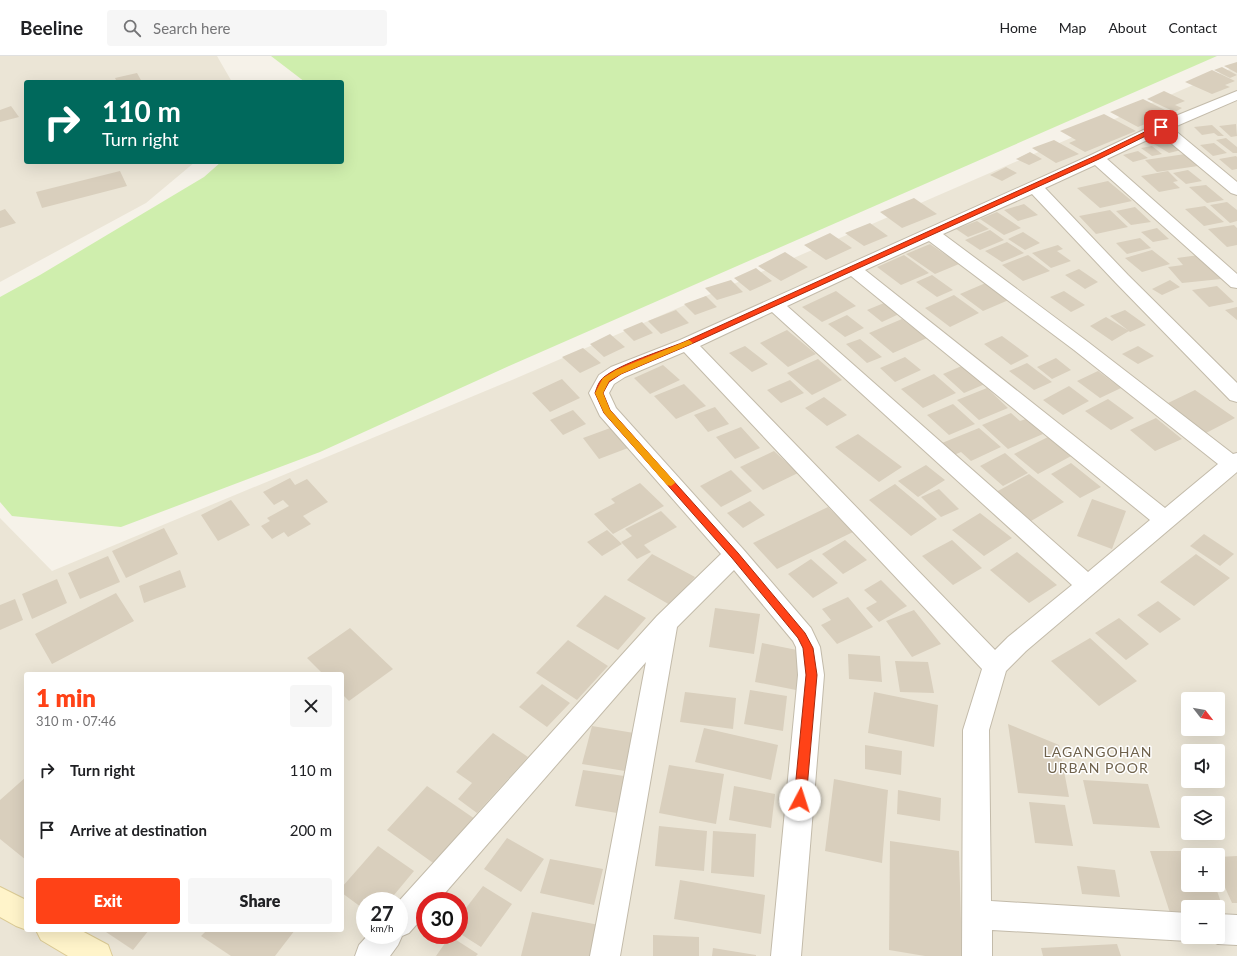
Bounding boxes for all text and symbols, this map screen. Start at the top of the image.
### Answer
search box [107,10,387,46]
text: Beeline [20,16,83,39]
icon: search [121,17,143,39]
text: Search here [153,19,230,37]
text: Home [999,19,1037,36]
text: Map [1059,19,1086,36]
text: About [1108,19,1146,36]
text: Contact [1168,19,1217,36]
text: 110 m [102,94,181,128]
icon: right [36,96,88,148]
pin [1144,110,1178,144]
icon: arrive [1150,116,1172,138]
text: Turn right [102,128,179,150]
text: 1 min [36,683,96,712]
button: close [290,685,332,727]
north arrow [1181,692,1225,736]
map controls [1181,692,1225,944]
text: 310 m · 07:46 [36,713,116,729]
district label: LAGANGOHAN URBAN POOR [1043,743,1153,776]
button: sound [1181,744,1225,788]
icon: right [36,759,58,781]
text: Turn right [70,761,135,779]
text: 110 m [290,761,332,779]
position arrow [779,779,821,821]
button: layers [1181,796,1225,840]
icon: arrive [36,819,58,841]
text: Arrive at destination [70,821,207,839]
text: 200 m [290,821,332,839]
button: + [1181,848,1225,892]
button: Exit [36,878,180,924]
button: Share [188,878,332,924]
speed limit sign: 30 [416,892,468,944]
button: − [1181,900,1225,944]
text: 27 [370,901,394,925]
text: km/h [370,922,394,934]

